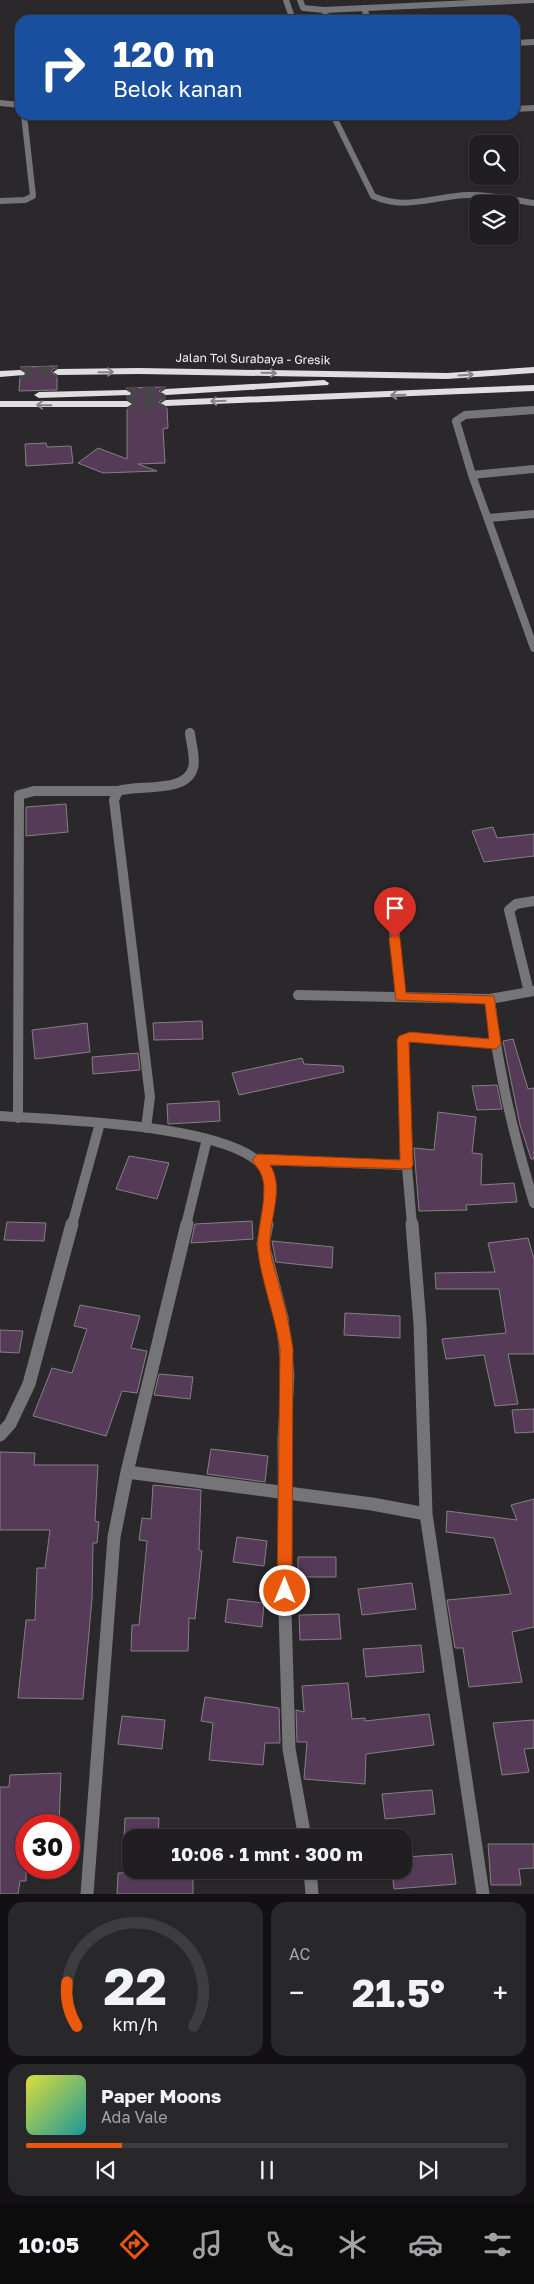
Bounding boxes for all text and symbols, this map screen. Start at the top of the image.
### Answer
text: 120 m [113,33,215,75]
icon: right [30,35,95,100]
text: Belok kanan [113,75,243,102]
map controls [469,135,519,245]
button: search [469,135,519,185]
button: layers [469,195,519,245]
street label: Jalan Tol Surabaya - Gresik [175,350,331,367]
one-way arrow [98,367,114,376]
one-way arrow [260,368,277,378]
one-way arrow [458,370,474,379]
one-way arrow [390,390,406,399]
one-way arrow [210,397,226,406]
one-way arrow [36,400,52,410]
pin [374,887,416,938]
icon: arrive [381,894,409,922]
position arrow [258,1564,310,1616]
speed limit sign: 30 [15,1814,80,1879]
text: 10:06 · 1 mnt · 300 m [171,1842,363,1865]
text: AC [289,1944,310,1964]
text: 22 [104,1954,167,2016]
text: 21.5° [352,1970,445,2015]
text: − [289,1976,304,2009]
text: + [493,1976,508,2009]
text: km/h [113,2013,158,2035]
text: Paper Moons [101,2084,221,2107]
text: Ada Vale [101,2107,167,2127]
icon: previous [92,2156,120,2184]
icon: pause [253,2156,281,2184]
icon: next [414,2156,442,2184]
icon: directions [117,2227,152,2262]
icon: music [190,2227,225,2262]
icon: phone [262,2227,297,2262]
icon: climate [335,2227,370,2262]
icon: car [408,2227,443,2262]
icon: filters [480,2227,515,2262]
text: 10:05 [19,2231,79,2258]

